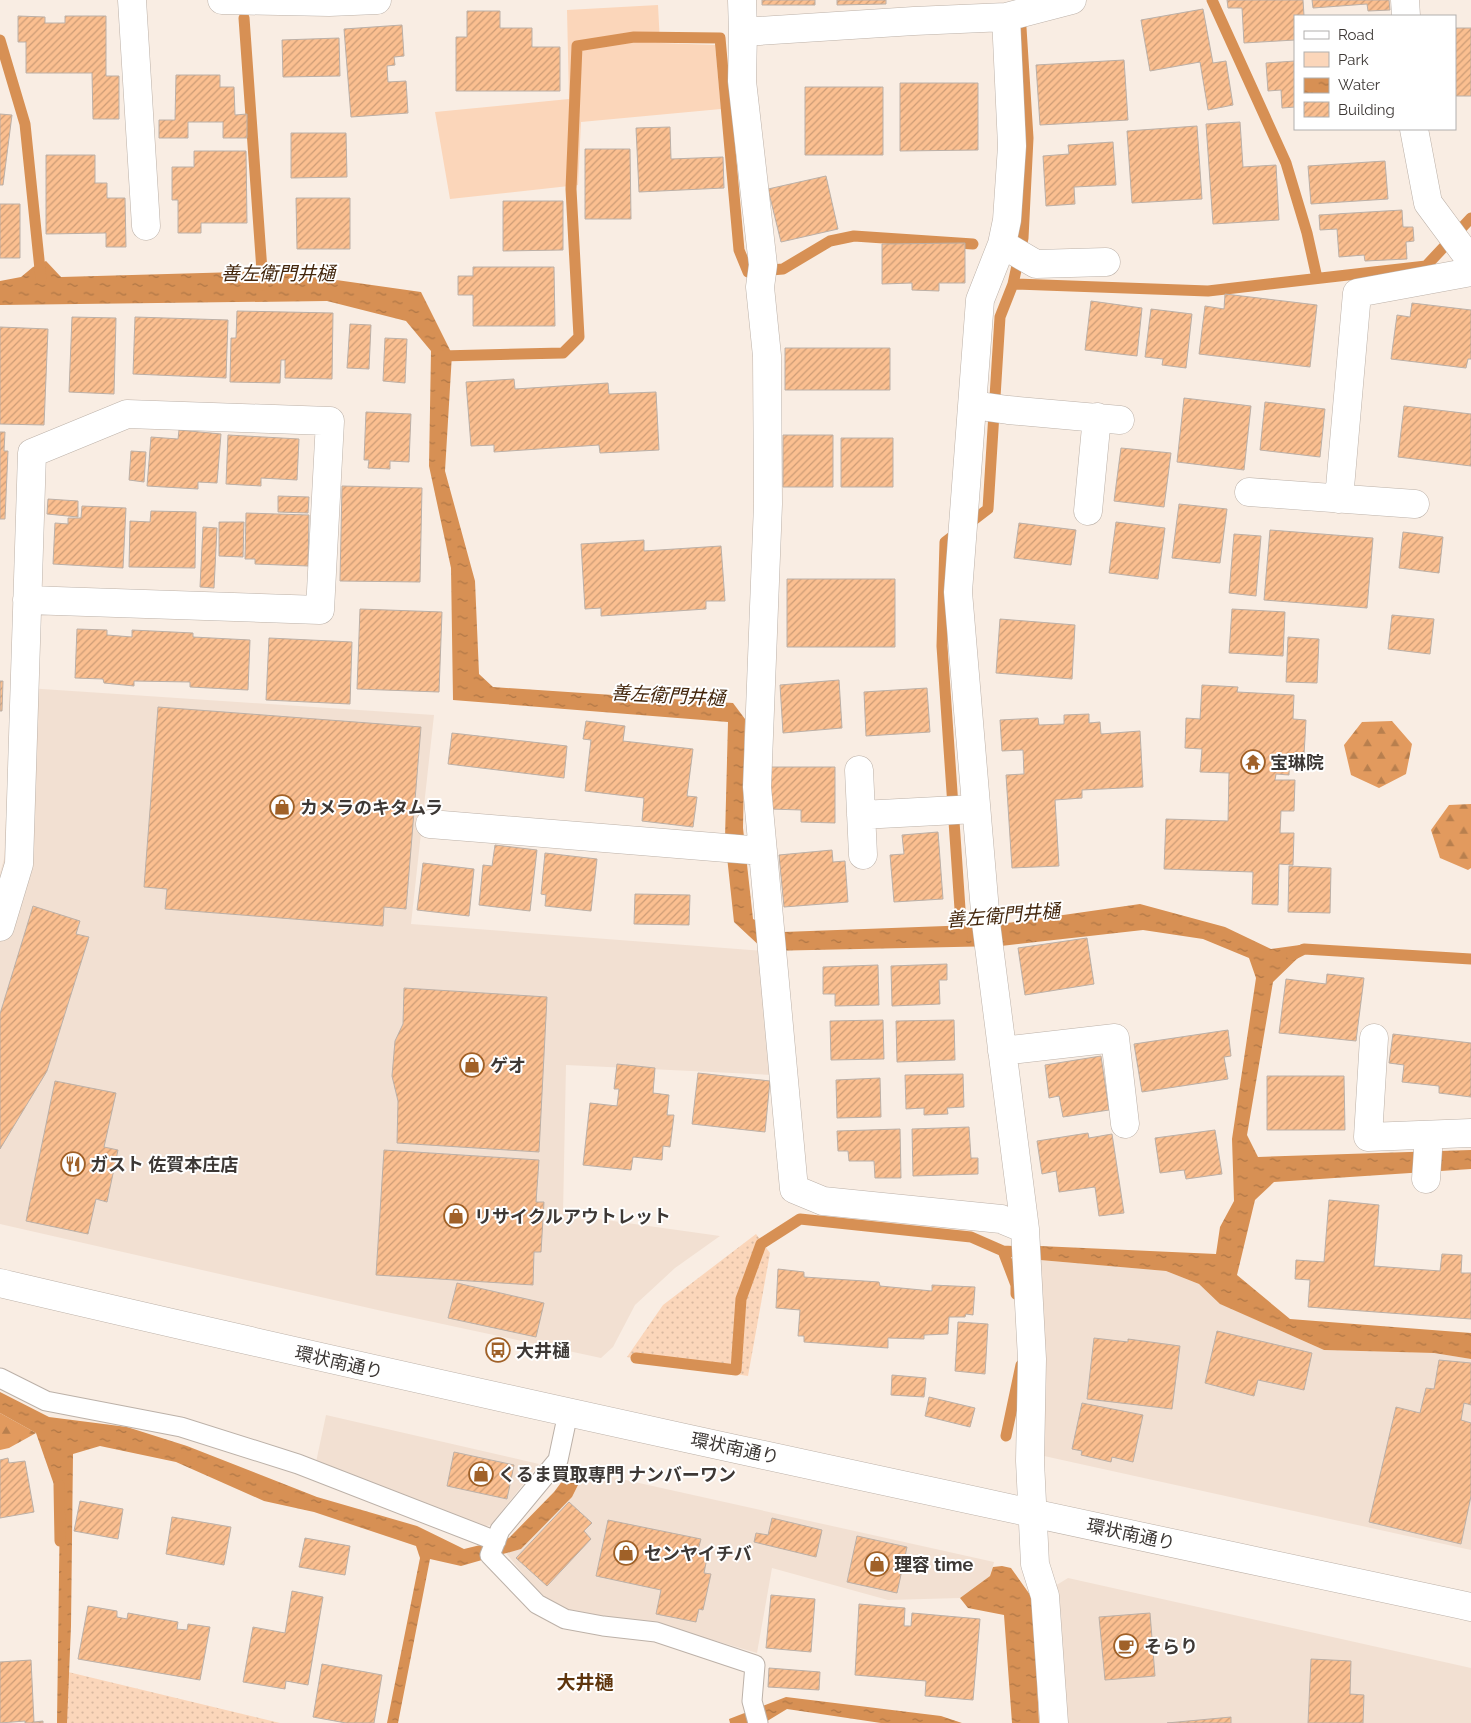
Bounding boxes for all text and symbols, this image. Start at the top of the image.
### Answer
legend [1294,15,1456,130]
text: Road [1338,26,1374,44]
text: Park [1338,51,1369,69]
text: Water [1338,76,1381,94]
text: Building [1338,101,1395,119]
water label: 善左衛門井樋 [221,262,338,284]
water label: 善左衛門井樋 [610,681,728,709]
temple icon: 宝琳院 [1240,749,1266,775]
place label: 宝琳院 [1270,752,1324,773]
shop icon: カメラのキタムラ [269,794,295,820]
place label: カメラのキタムラ [300,797,443,818]
water label: 善左衛門井樋 [945,899,1064,931]
shop icon: ゲオ [459,1052,485,1078]
place label: ゲオ [490,1055,526,1076]
restaurant icon: ガスト 佐賀本庄店 [60,1151,86,1177]
place label: ガスト 佐賀本庄店 [90,1154,238,1175]
shop icon: リサイクルアウトレット [443,1203,469,1229]
place label: リサイクルアウトレット [474,1206,671,1227]
bus stop icon: 大井樋 [485,1337,511,1363]
place label: 大井樋 [516,1340,570,1361]
street label: 環状南通り [293,1342,385,1382]
street label: 環状南通り [689,1428,781,1468]
shop icon: くるま買取専門 ナンバーワン [468,1461,494,1487]
place label: くるま買取専門 ナンバーワン [498,1464,736,1485]
street label: 環状南通り [1085,1514,1177,1554]
shop icon: センヤイチバ [613,1540,639,1566]
place label: センヤイチバ [644,1543,752,1564]
shop icon: 理容 time [864,1551,890,1577]
place label: 理容 time [894,1554,974,1575]
cafe icon: そらり [1113,1633,1139,1659]
place label: そらり [1144,1636,1198,1657]
district label: 大井樋 [556,1671,614,1693]

